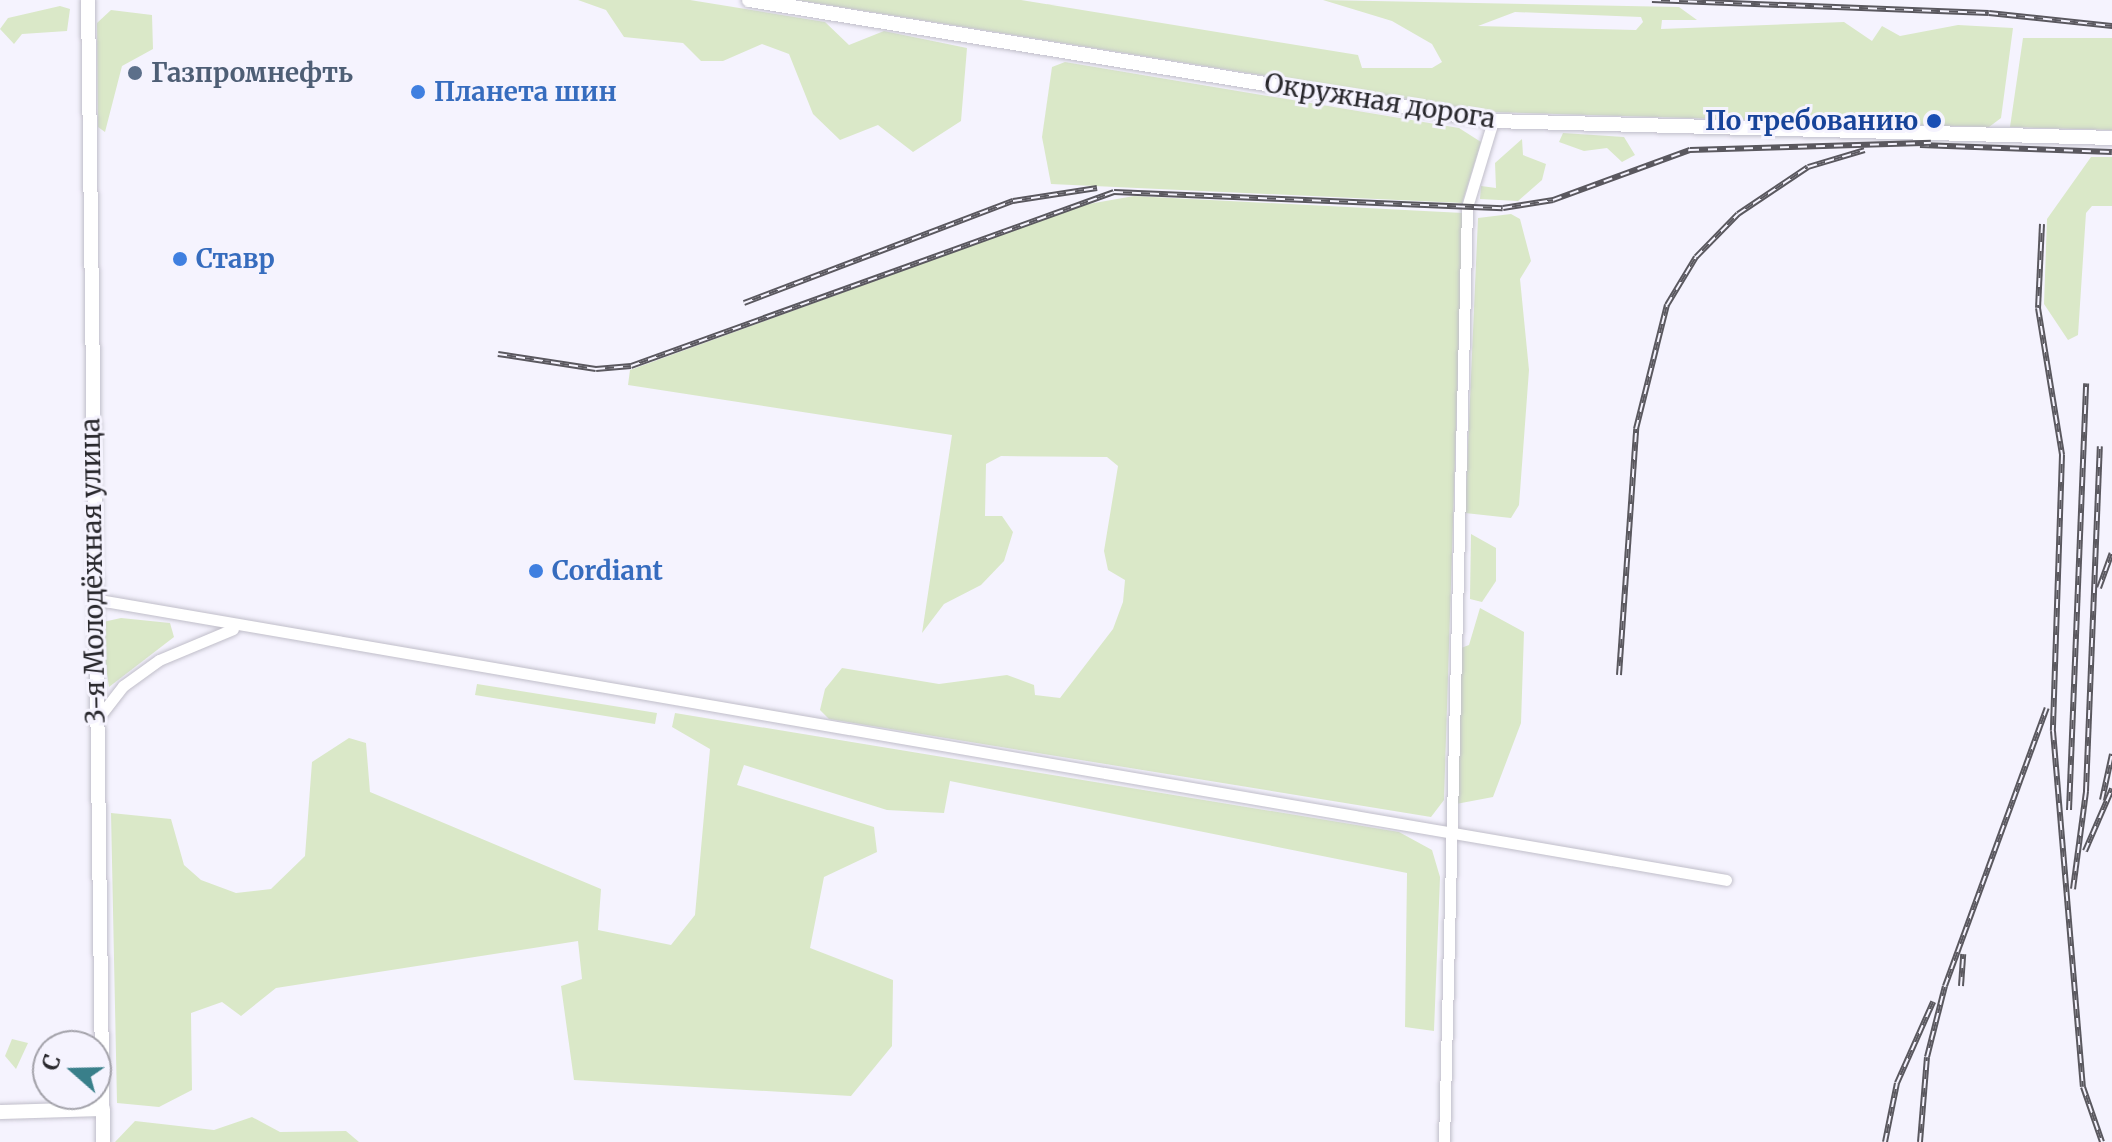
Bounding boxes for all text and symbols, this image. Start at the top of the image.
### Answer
place label: Газпромнефть [151,57,353,89]
marker: Газпромнефть [126,64,144,82]
street label: Окружная дорога [1262,67,1498,135]
place label: Планета шин [434,76,617,108]
marker: Планета шин [409,83,427,101]
place label: По требованию [1705,105,1918,137]
marker: По требованию [1925,112,1943,130]
place label: Ставр [196,243,275,275]
marker: Ставр [171,250,189,268]
street label: 3-я Молодёжная улица [75,418,111,724]
place label: Cordiant [552,555,663,587]
marker: Cordiant [527,562,545,580]
north arrow [32,1030,112,1110]
text: С [36,1051,67,1074]

